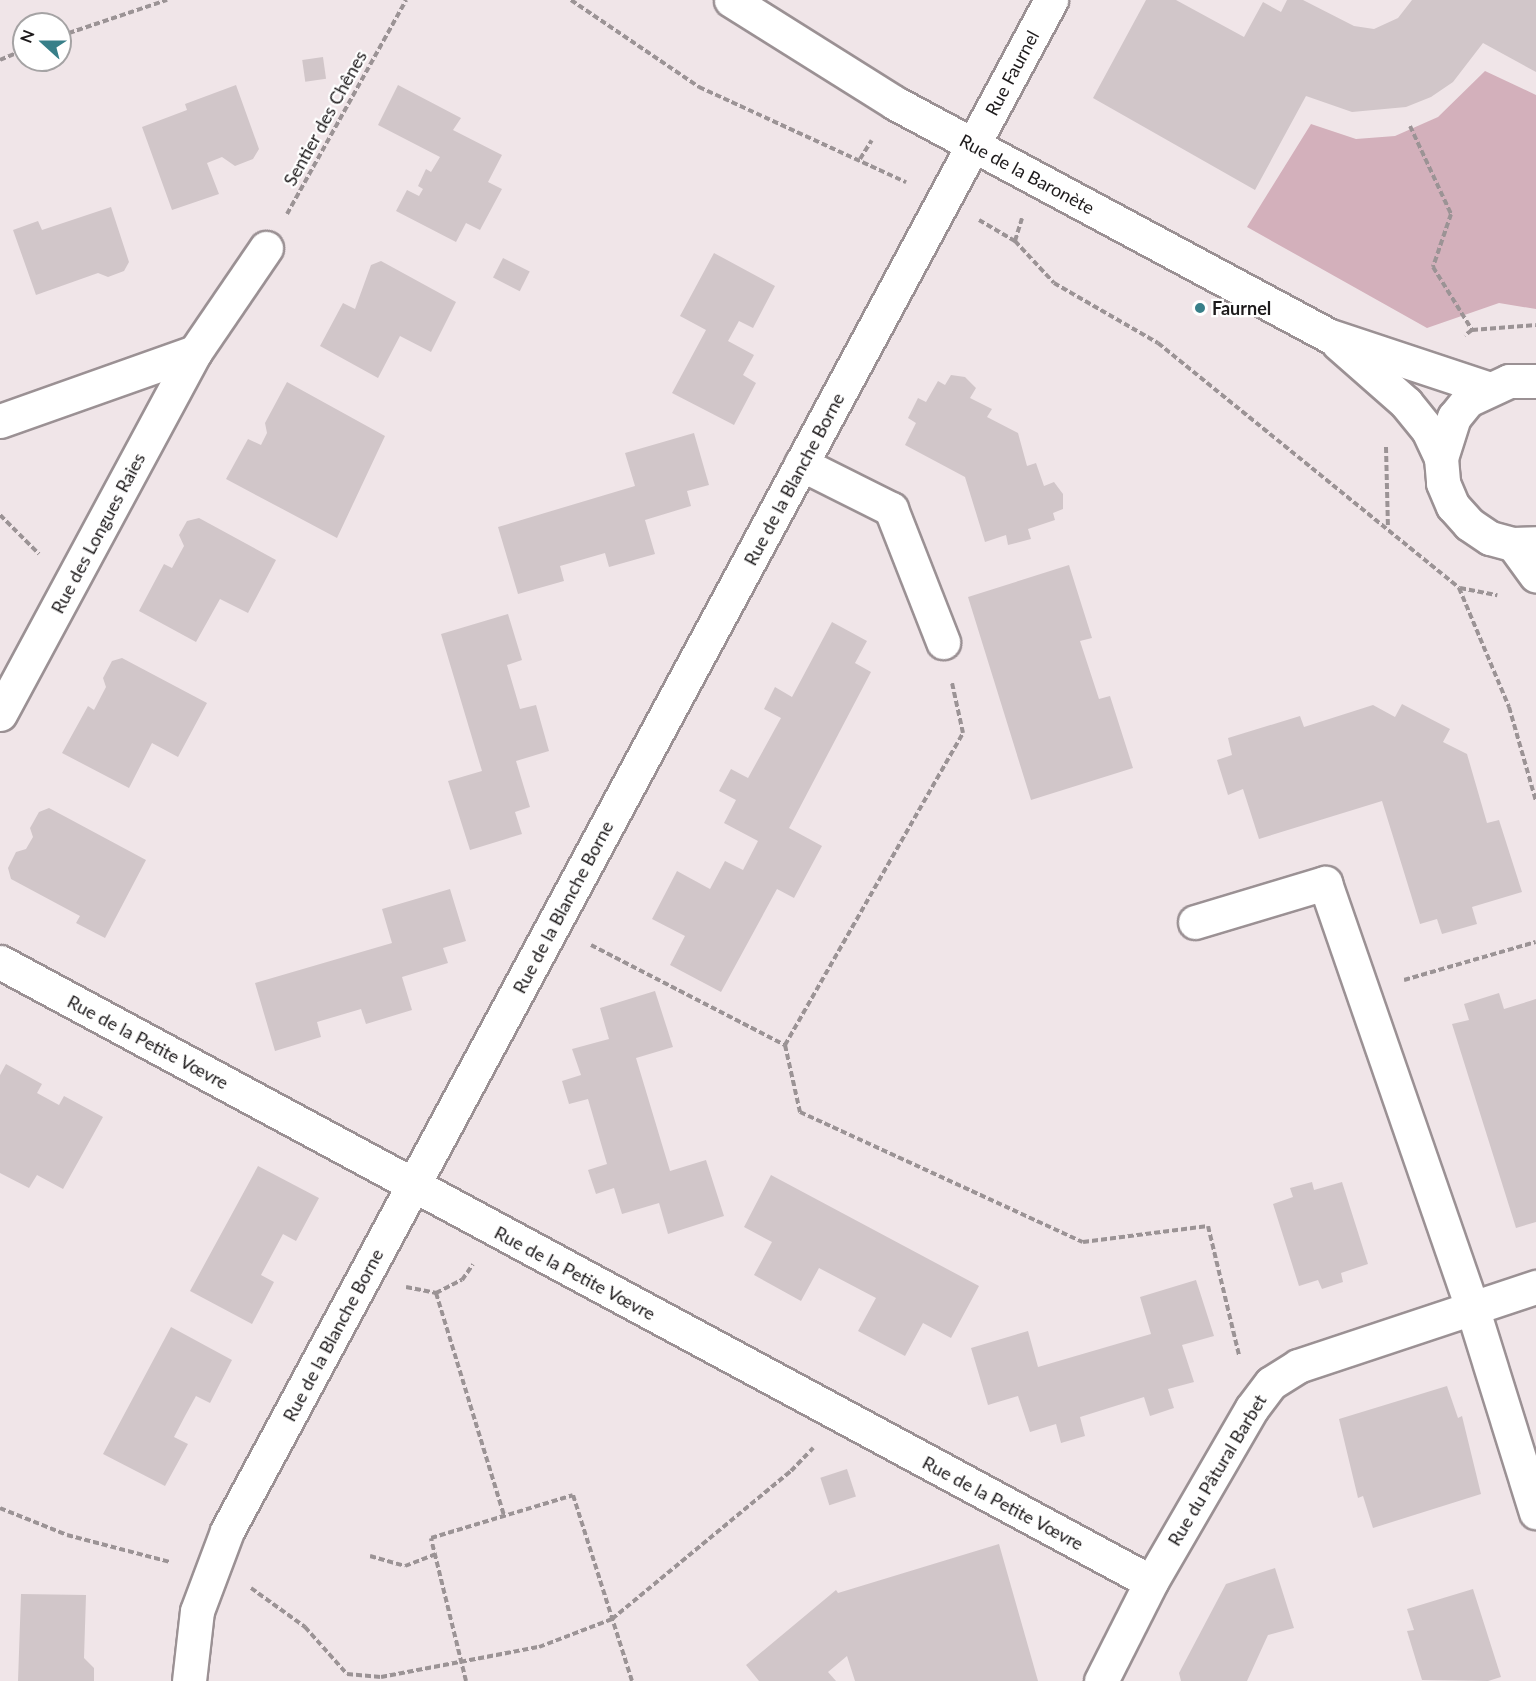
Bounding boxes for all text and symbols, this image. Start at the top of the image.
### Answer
north arrow [12,12,72,72]
text: N [16,27,38,45]
street label: Rue Faurnel [981,27,1043,119]
street label: Sentier des Chênes [279,46,371,190]
street label: Rue de la Baronète [956,129,1098,219]
place label: Faurnel [1212,297,1271,319]
marker: Faurnel [1193,301,1207,315]
street label: Rue de la Blanche Borne [739,389,849,569]
street label: Rue des Longues Raies [46,449,150,617]
street label: Rue de la Blanche Borne [508,817,618,997]
street label: Rue de la Petite Vœvre [64,990,232,1094]
street label: Rue de la Petite Vœvre [491,1221,659,1325]
street label: Rue de la Blanche Borne [278,1245,388,1425]
street label: Rue du Pâtural Barbet [1163,1390,1271,1550]
street label: Rue de la Petite Vœvre [919,1451,1087,1555]

